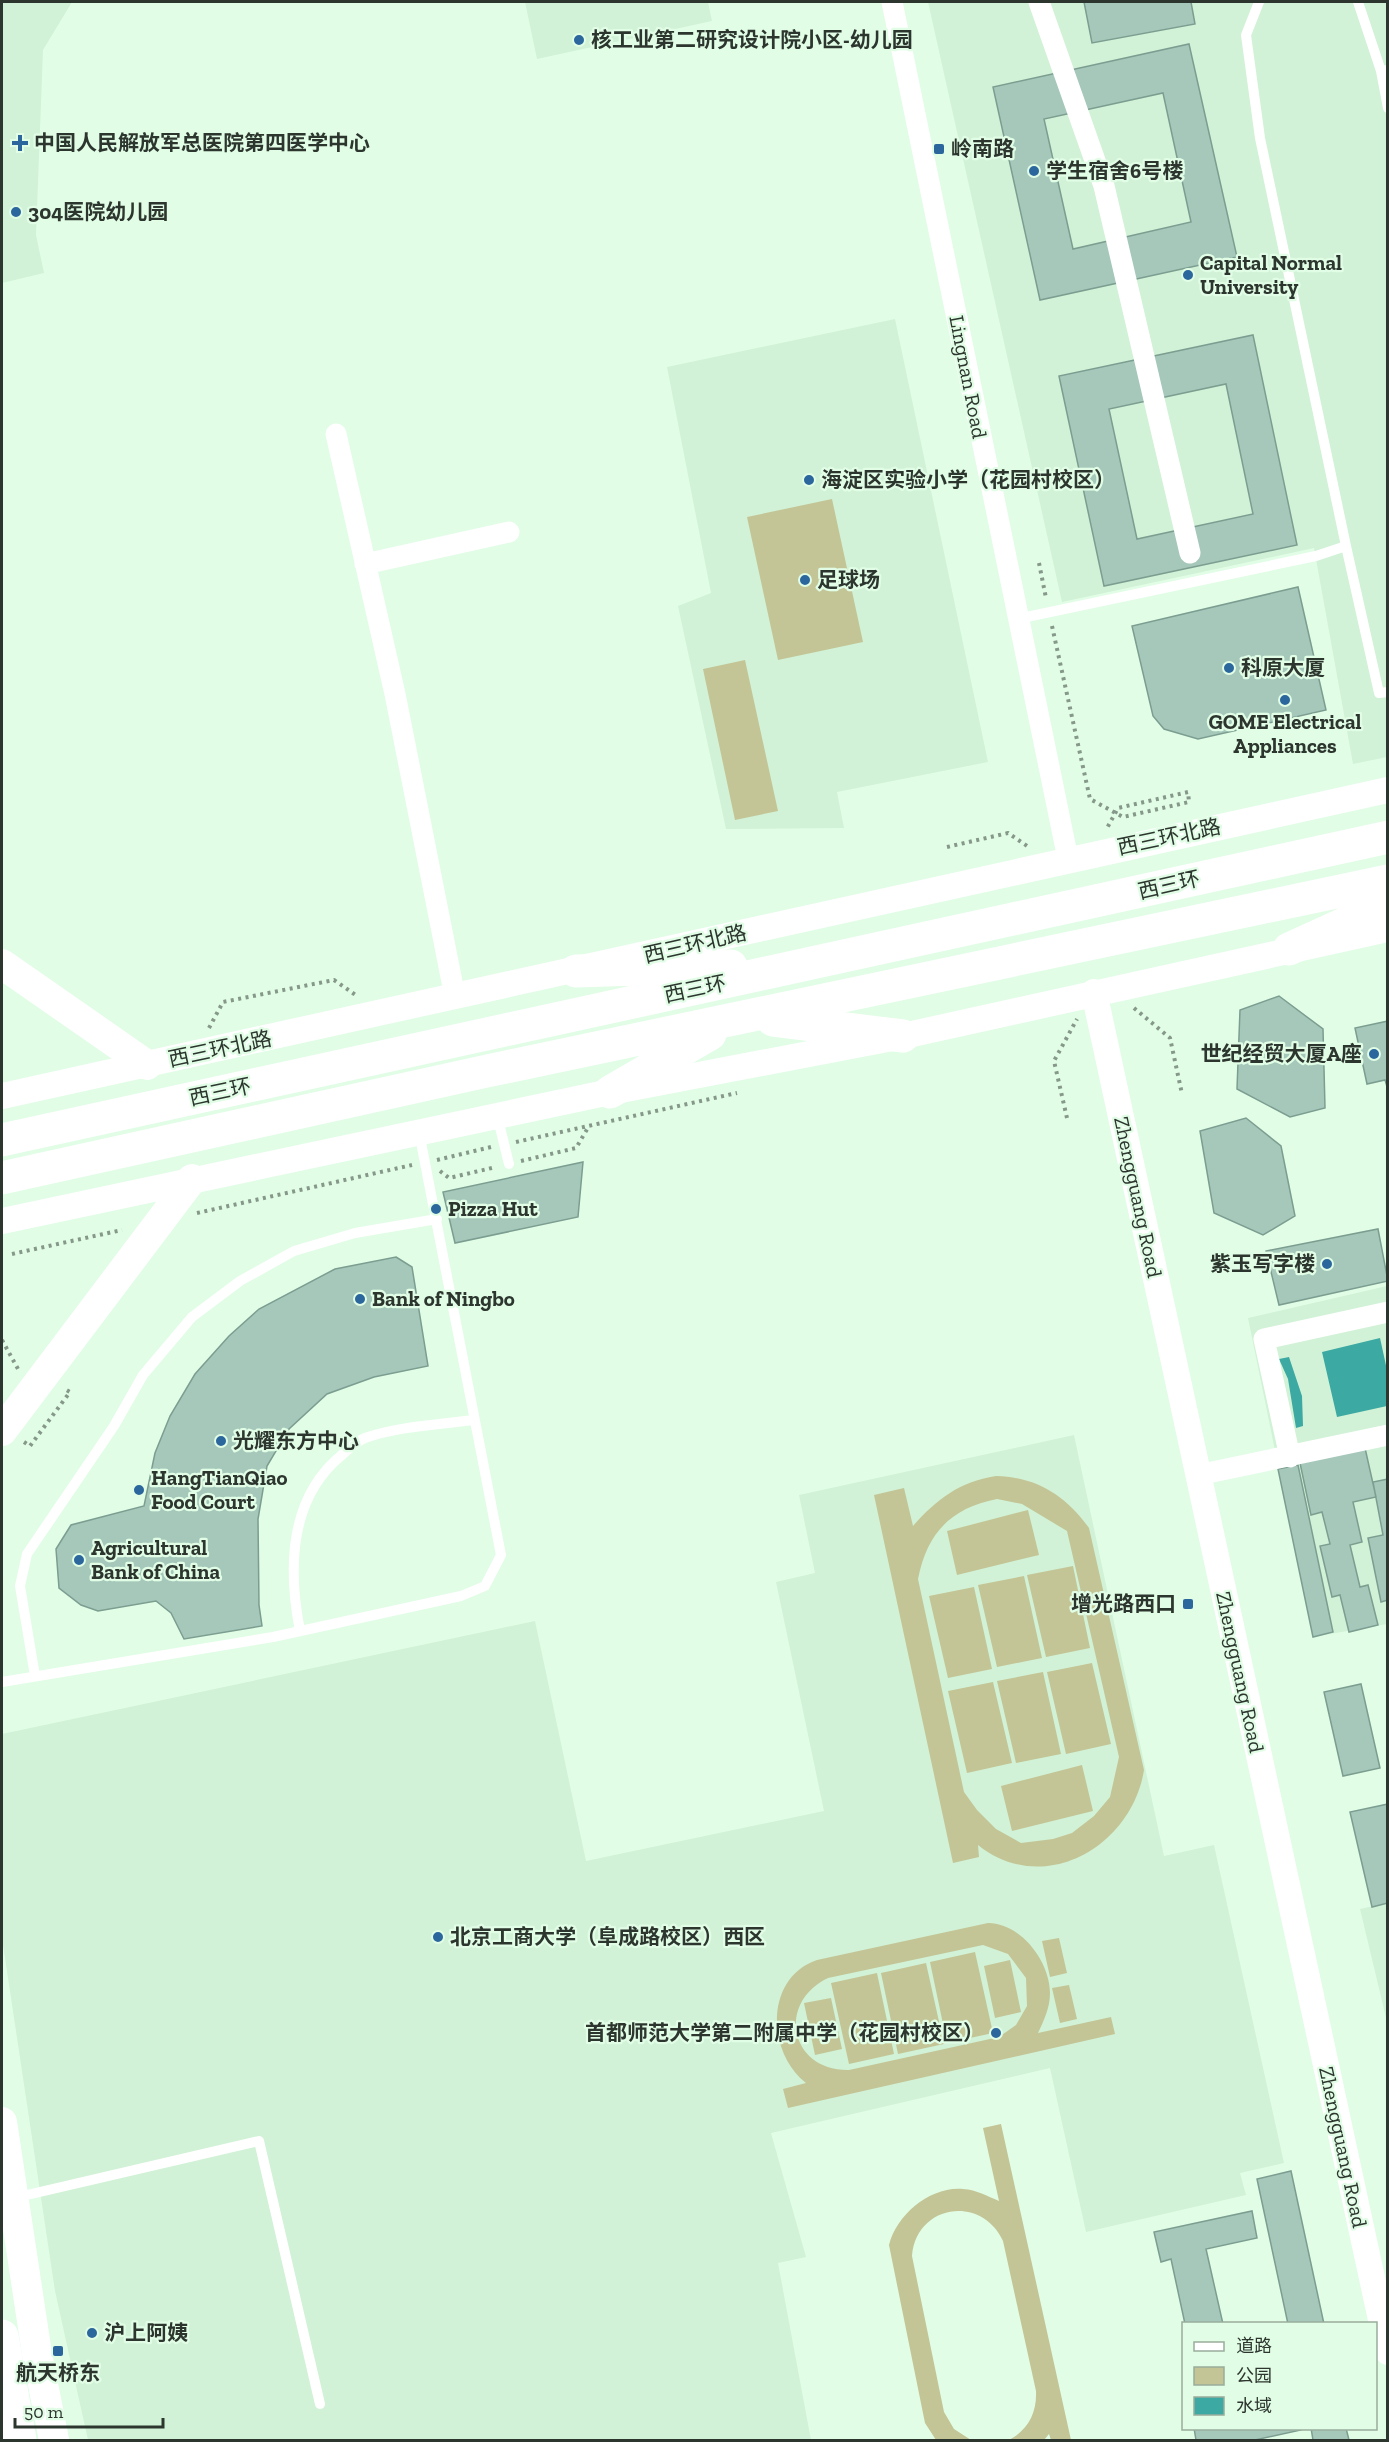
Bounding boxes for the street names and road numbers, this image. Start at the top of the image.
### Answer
street label: Lingnan Road [944,313,993,441]
street label: 西三环北路 [1115,813,1223,860]
street label: 西三环 [1135,865,1202,904]
street label: 西三环北路 [641,920,749,968]
street label: 西三环 [661,970,728,1007]
street label: 西三环北路 [166,1025,274,1072]
street label: 西三环 [186,1073,253,1110]
street label: Zhengguang Road [1109,1114,1168,1280]
street label: Zhengguang Road [1211,1589,1270,1755]
street label: Zhengguang Road [1314,2064,1373,2230]

